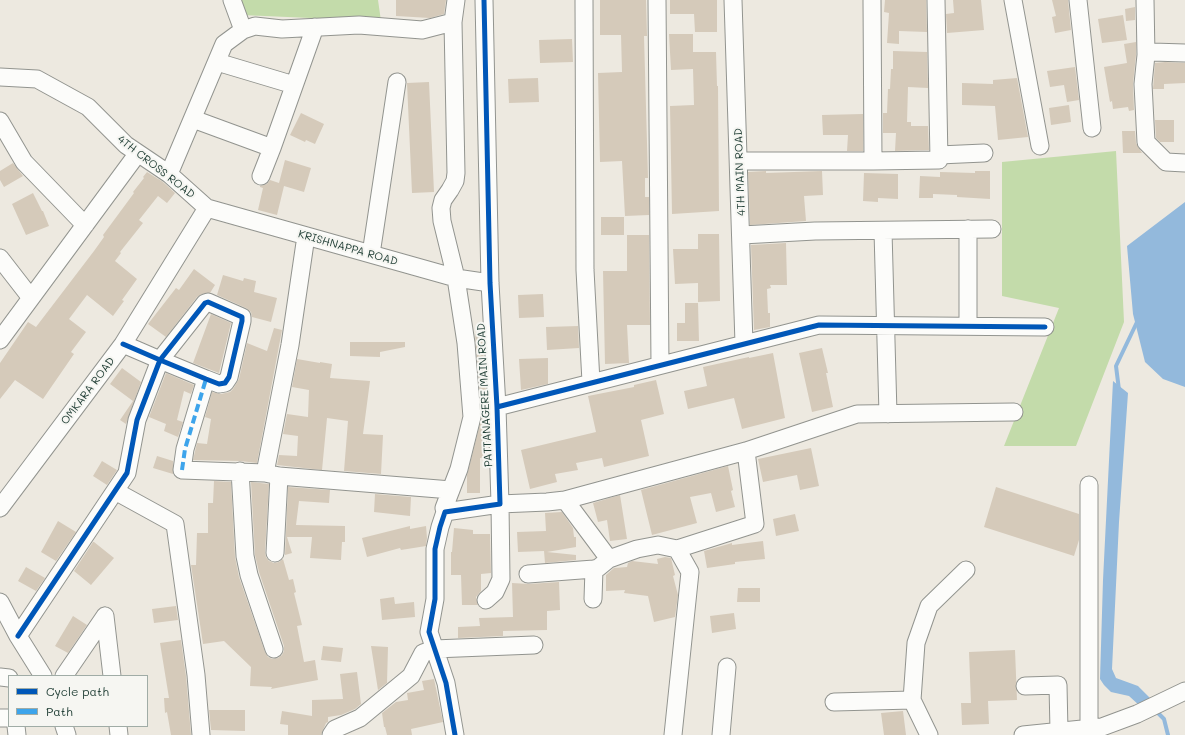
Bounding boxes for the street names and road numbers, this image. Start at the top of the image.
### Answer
street label: 4TH MAIN ROAD [732,128,748,216]
street label: 4TH CROSS ROAD [115,133,197,201]
street label: KRISHNAPPA ROAD [297,227,399,269]
street label: PATTANAGERE MAIN ROAD [475,323,495,467]
street label: OMKARA ROAD [58,355,118,427]

